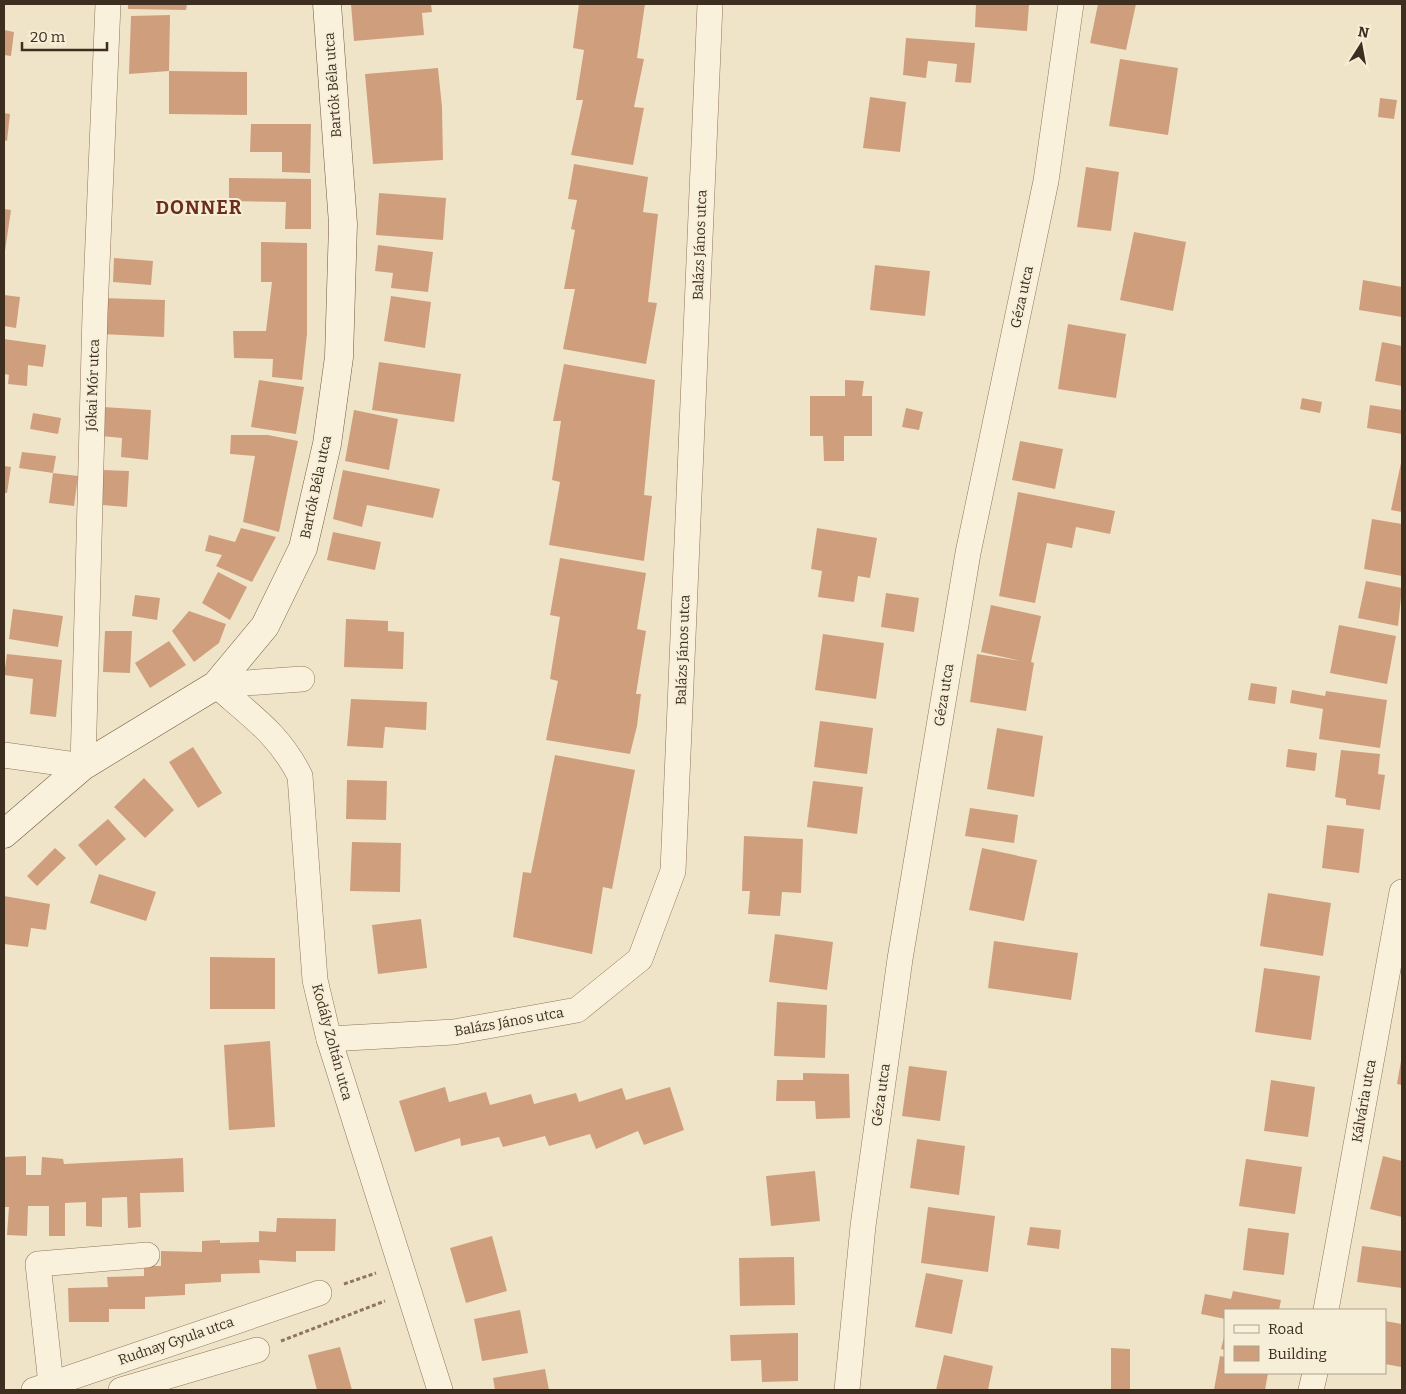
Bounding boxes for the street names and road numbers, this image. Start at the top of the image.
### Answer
street label: Bartók Béla utca [321,32,345,138]
street label: Balázs János utca [690,189,710,301]
street label: Géza utca [1007,264,1037,330]
street label: Jókai Mór utca [83,338,103,432]
street label: Bartók Béla utca [297,433,335,540]
street label: Balázs János utca [673,594,693,706]
street label: Géza utca [931,662,957,728]
street label: Kodály Zoltán utca [308,982,356,1103]
street label: Balázs János utca [453,1004,565,1040]
street label: Kálvária utca [1348,1058,1380,1144]
street label: Géza utca [868,1062,894,1128]
street label: Rudnay Gyula utca [116,1313,236,1369]

